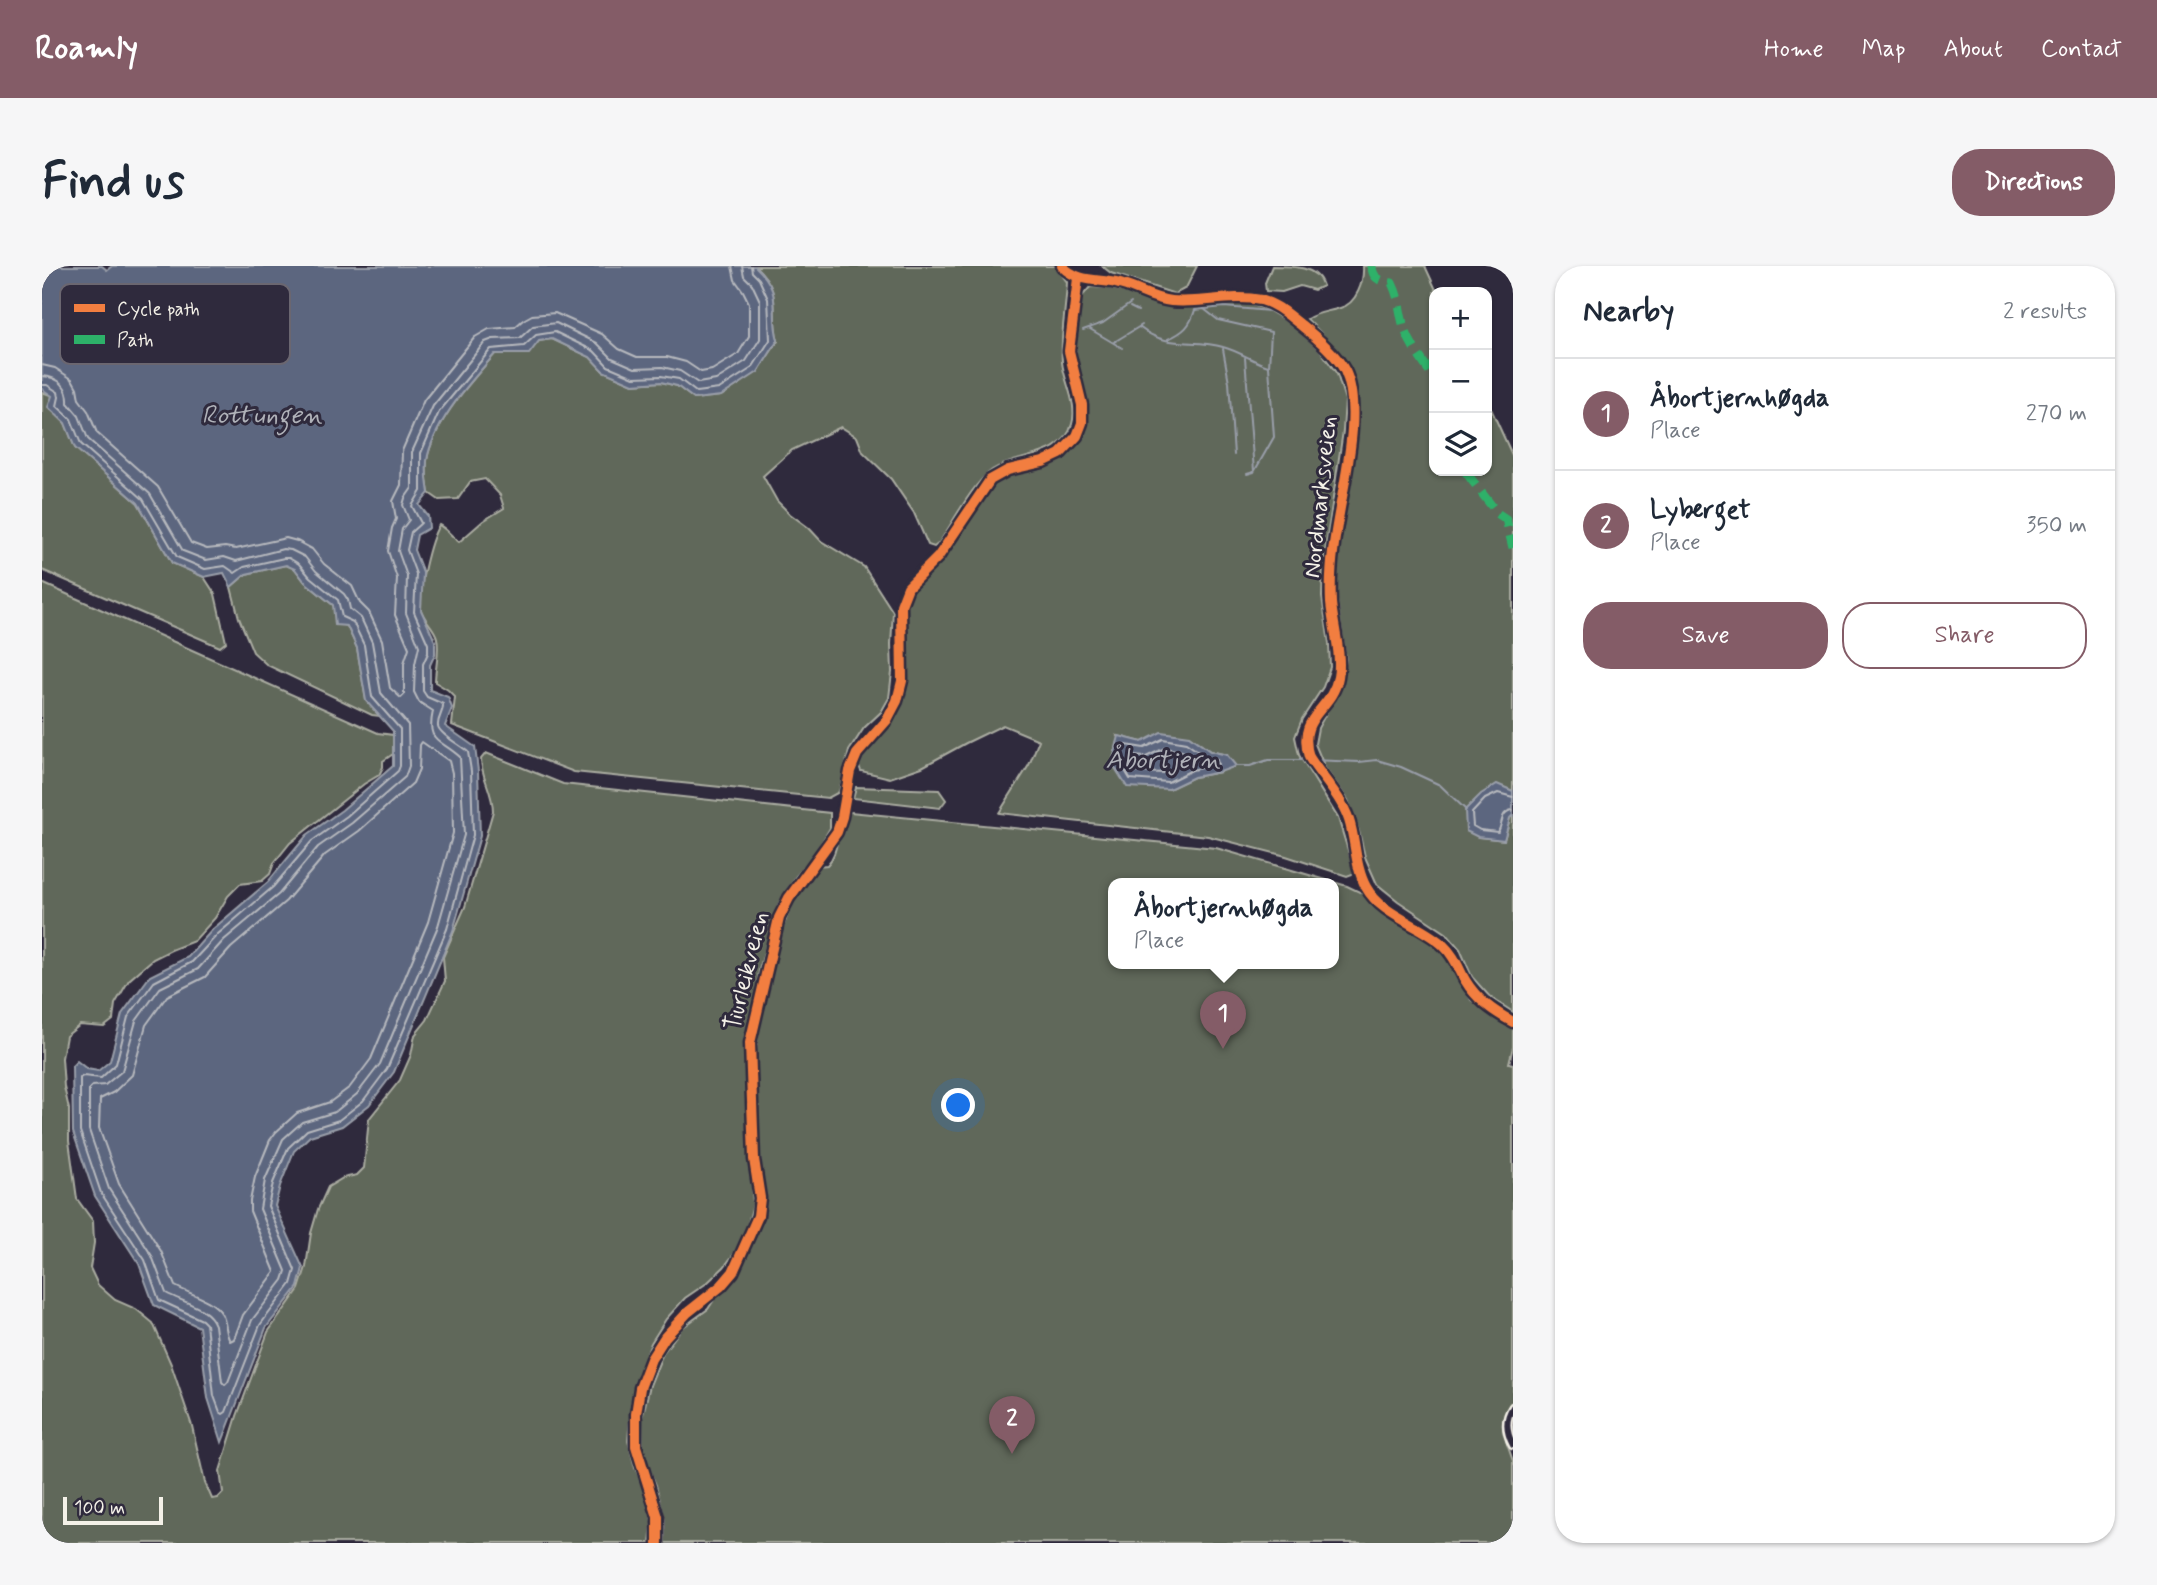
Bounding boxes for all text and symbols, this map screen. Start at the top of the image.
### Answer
text: Roamly [35,27,138,71]
text: Home [1764,34,1824,65]
text: Map [1862,34,1906,65]
text: About [1944,34,2003,65]
text: Contact [2041,34,2122,65]
button: Directions [1952,149,2115,216]
text: Find us [42,150,185,215]
legend [60,284,290,364]
map controls [1429,287,1492,476]
button: + [1429,287,1492,350]
text: Nearby [1583,292,1674,331]
text: Cycle path [117,297,200,322]
text: 2 results [2003,297,2087,327]
text: Path [117,328,154,353]
button: − [1429,350,1492,413]
text: Åbortjernhøgda [1650,382,1829,416]
water label: Rottungen [202,399,323,436]
text: 1 [1601,399,1611,429]
text: 270 m [2026,399,2087,429]
button: layers [1429,413,1492,476]
street label: Nordmarksveien [1297,414,1345,580]
text: Place [1650,416,1701,446]
text: Lyberget [1650,494,1751,528]
text: 2 [1600,511,1612,541]
text: 350 m [2026,511,2087,541]
text: Place [1650,528,1701,558]
button: Save [1583,602,1828,669]
button: Share [1842,602,2087,669]
water label: Åbortjern [1106,744,1221,778]
popup [1108,878,1339,969]
text: Åbortjernhøgda [1134,892,1313,926]
street label: Tiurleikveien [717,908,777,1034]
text: Place [1134,926,1184,956]
pin: 1 [1200,991,1246,1049]
your location [941,1088,975,1122]
pin: 2 [989,1396,1035,1454]
scale bar [63,1494,163,1526]
text: 100 m [74,1496,125,1521]

